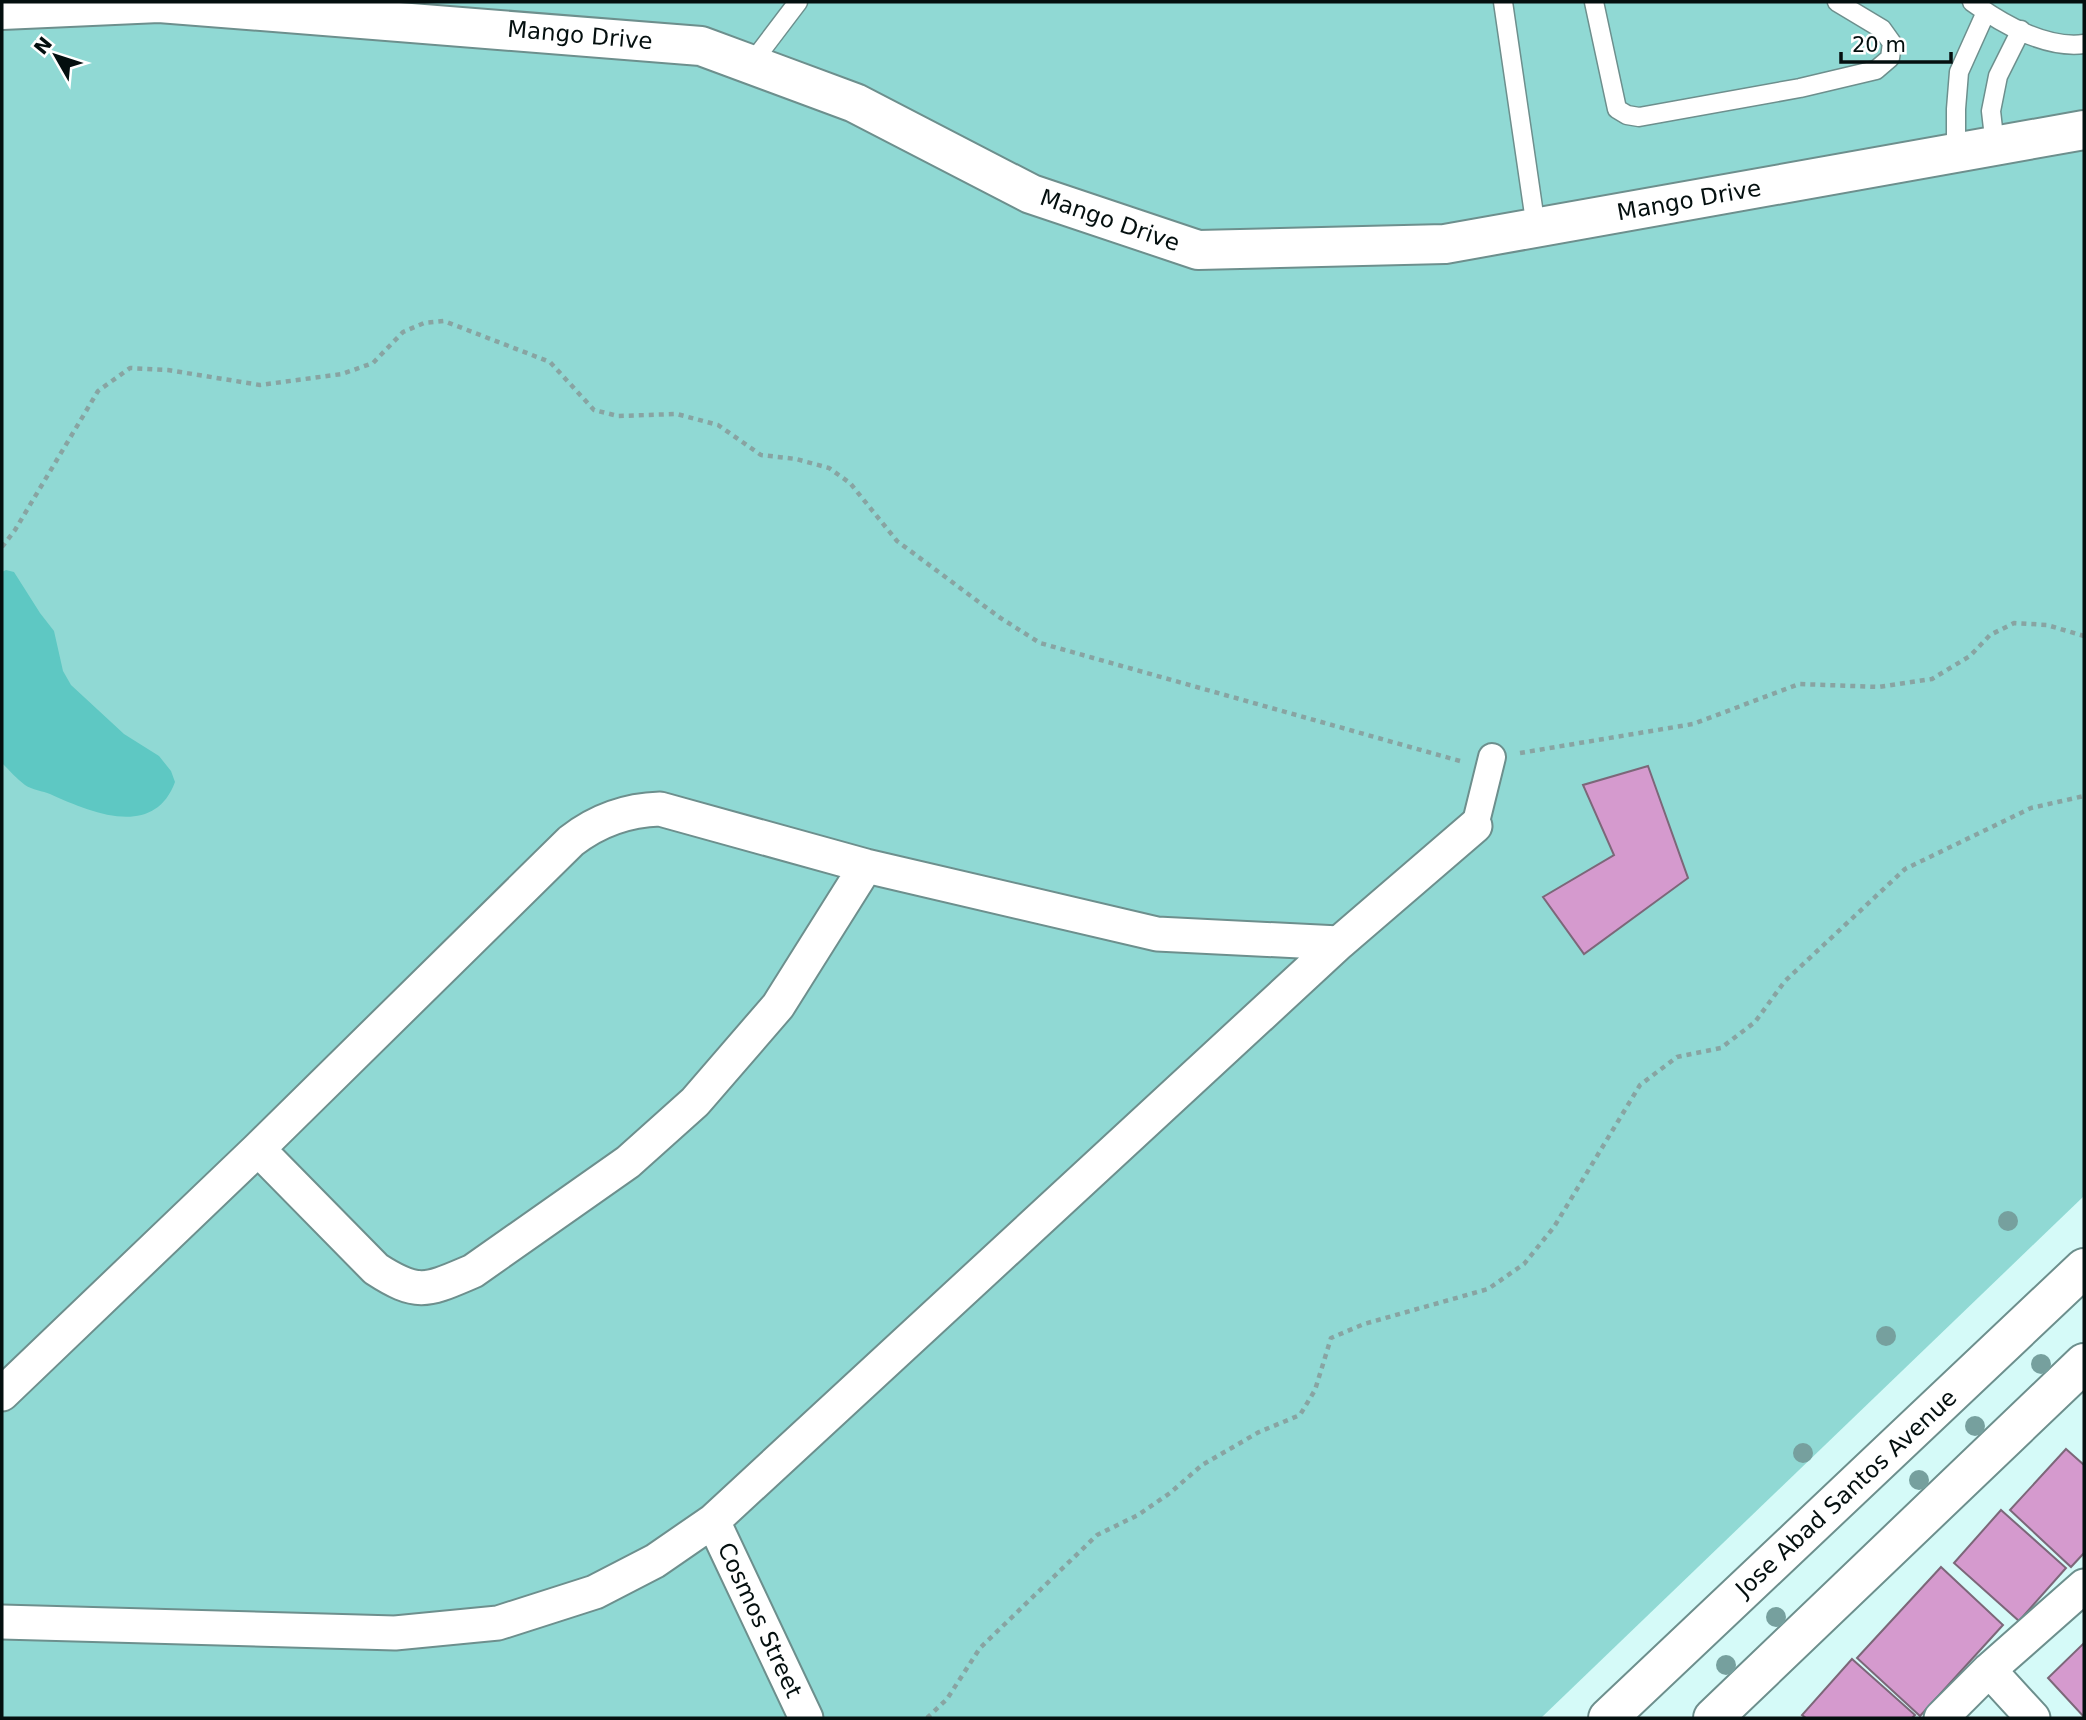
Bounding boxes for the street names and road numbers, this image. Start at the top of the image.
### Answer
street label: Mango Drive [506,16,654,54]
street label: Mango Drive [1615,175,1763,225]
street label: Mango Drive [1037,184,1183,256]
street label: Jose Abad Santos Avenue [1729,1384,1962,1603]
street label: Cosmos Street [713,1538,807,1702]

